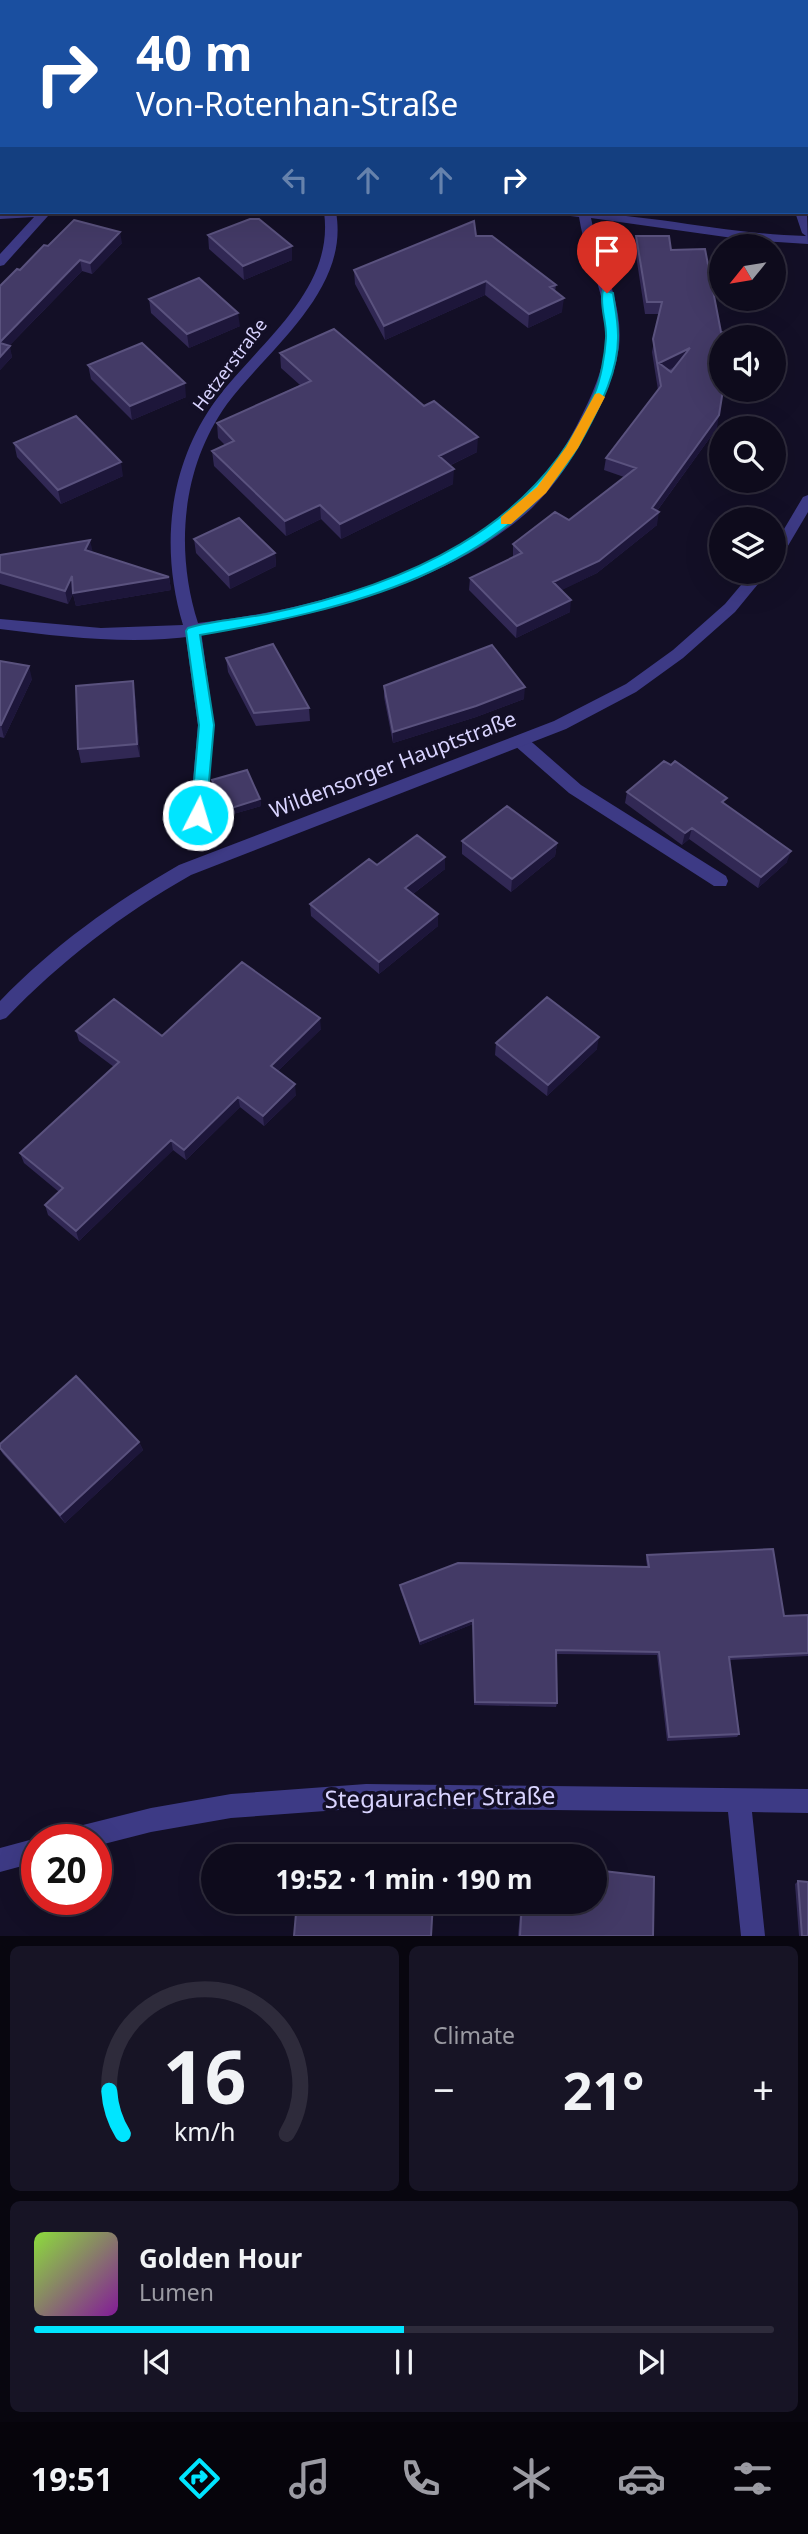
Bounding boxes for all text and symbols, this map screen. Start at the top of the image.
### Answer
text: 40 m [136,19,253,85]
icon: right [21,28,112,119]
text: Von-Rotenhan-Straße [136,82,458,125]
icon: left [276,161,314,199]
icon: ahead [349,161,387,199]
icon: ahead [422,161,460,199]
icon: right [495,161,533,199]
pin [577,221,637,293]
icon: arrive [588,232,626,270]
north arrow [709,234,786,312]
map controls [709,234,786,584]
street label: Hetzerstraße [187,313,272,415]
button: sound [709,325,786,402]
button: search [709,416,786,493]
button: layers [709,507,786,584]
street label: Wildensorger Hauptstraße [265,704,520,824]
position arrow [161,778,235,852]
street label: Stegauracher Straße [324,1778,556,1815]
speed limit sign: 20 [21,1824,112,1915]
text: 19:52 · 1 min · 190 m [276,1861,532,1897]
text: Climate [433,2019,515,2051]
text: 16 [163,2027,246,2126]
text: 21° [563,2054,644,2125]
text: − [433,2063,455,2115]
text: + [752,2063,774,2115]
text: km/h [174,2114,235,2148]
text: Golden Hour [139,2240,302,2276]
text: Lumen [139,2276,214,2308]
icon: previous [138,2343,176,2381]
icon: pause [385,2343,423,2381]
icon: next [632,2343,670,2381]
icon: directions [175,2454,224,2503]
icon: music [285,2454,334,2503]
icon: phone [396,2454,445,2503]
icon: climate [507,2454,556,2503]
icon: car [617,2454,666,2503]
icon: filters [728,2454,777,2503]
text: 19:51 [31,2457,113,2500]

